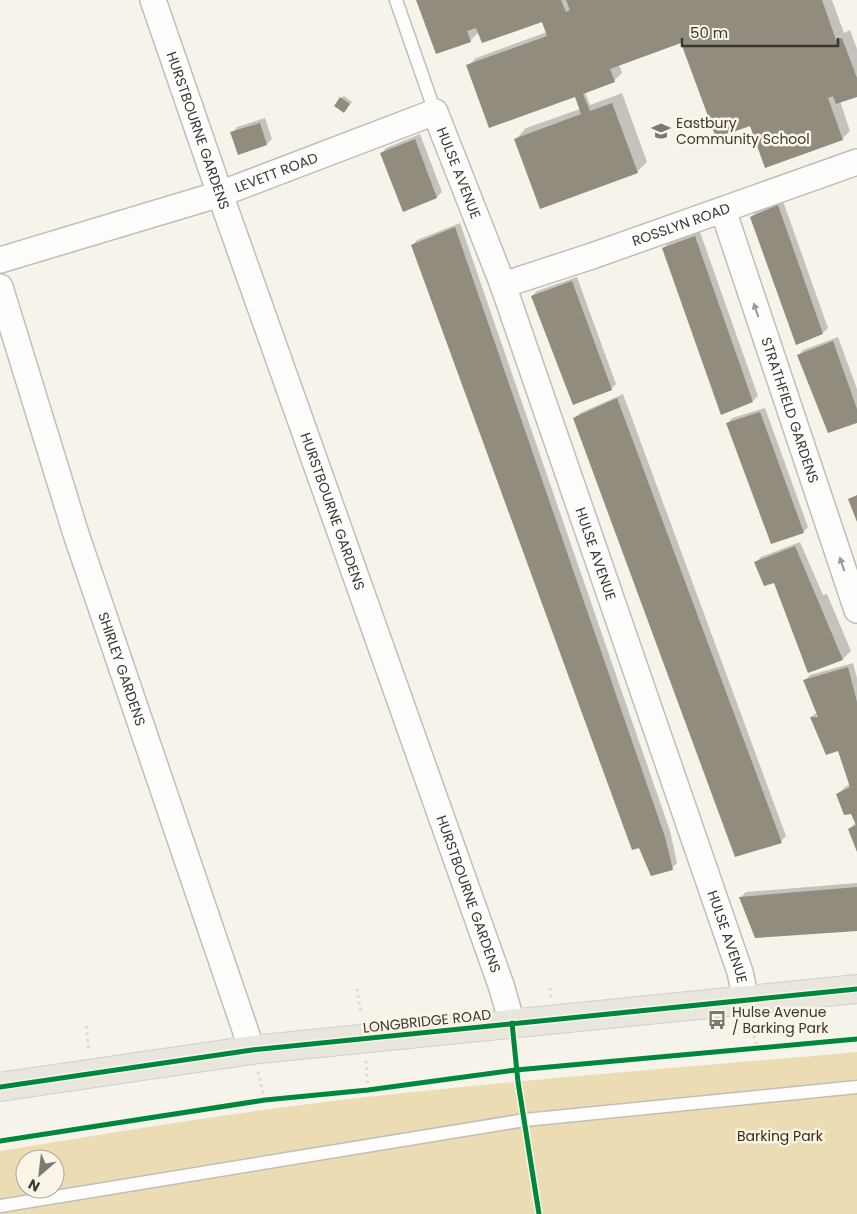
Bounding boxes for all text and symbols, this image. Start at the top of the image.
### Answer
scale bar [682,15,838,47]
text: 50 m [690,22,728,43]
street label: HURSTBOURNE GARDENS [162,49,235,212]
place label: Eastbury Community School [676,113,810,149]
school or university icon: Eastbury Community School [650,120,672,142]
street label: HULSE AVENUE [432,124,486,221]
street label: LEVETT ROAD [232,148,321,197]
street label: ROSSLYN ROAD [629,198,733,251]
one-way arrow [752,302,760,317]
street label: STRATHFIELD GARDENS [756,335,824,486]
street label: HURSTBOURNE GARDENS [296,430,370,593]
street label: HULSE AVENUE [570,505,621,603]
one-way arrow [837,556,845,571]
street label: SHIRLEY GARDENS [93,609,151,729]
street label: HURSTBOURNE GARDENS [431,812,506,975]
street label: HULSE AVENUE [703,888,752,985]
place label: Hulse Avenue / Barking Park [732,1002,829,1038]
street label: LONGBRIDGE ROAD [362,1004,492,1038]
bus stop icon: Hulse Avenue / Barking Park [706,1009,728,1031]
park label: Barking Park [737,1126,824,1146]
north arrow [15,1149,65,1199]
text: N [25,1174,43,1197]

